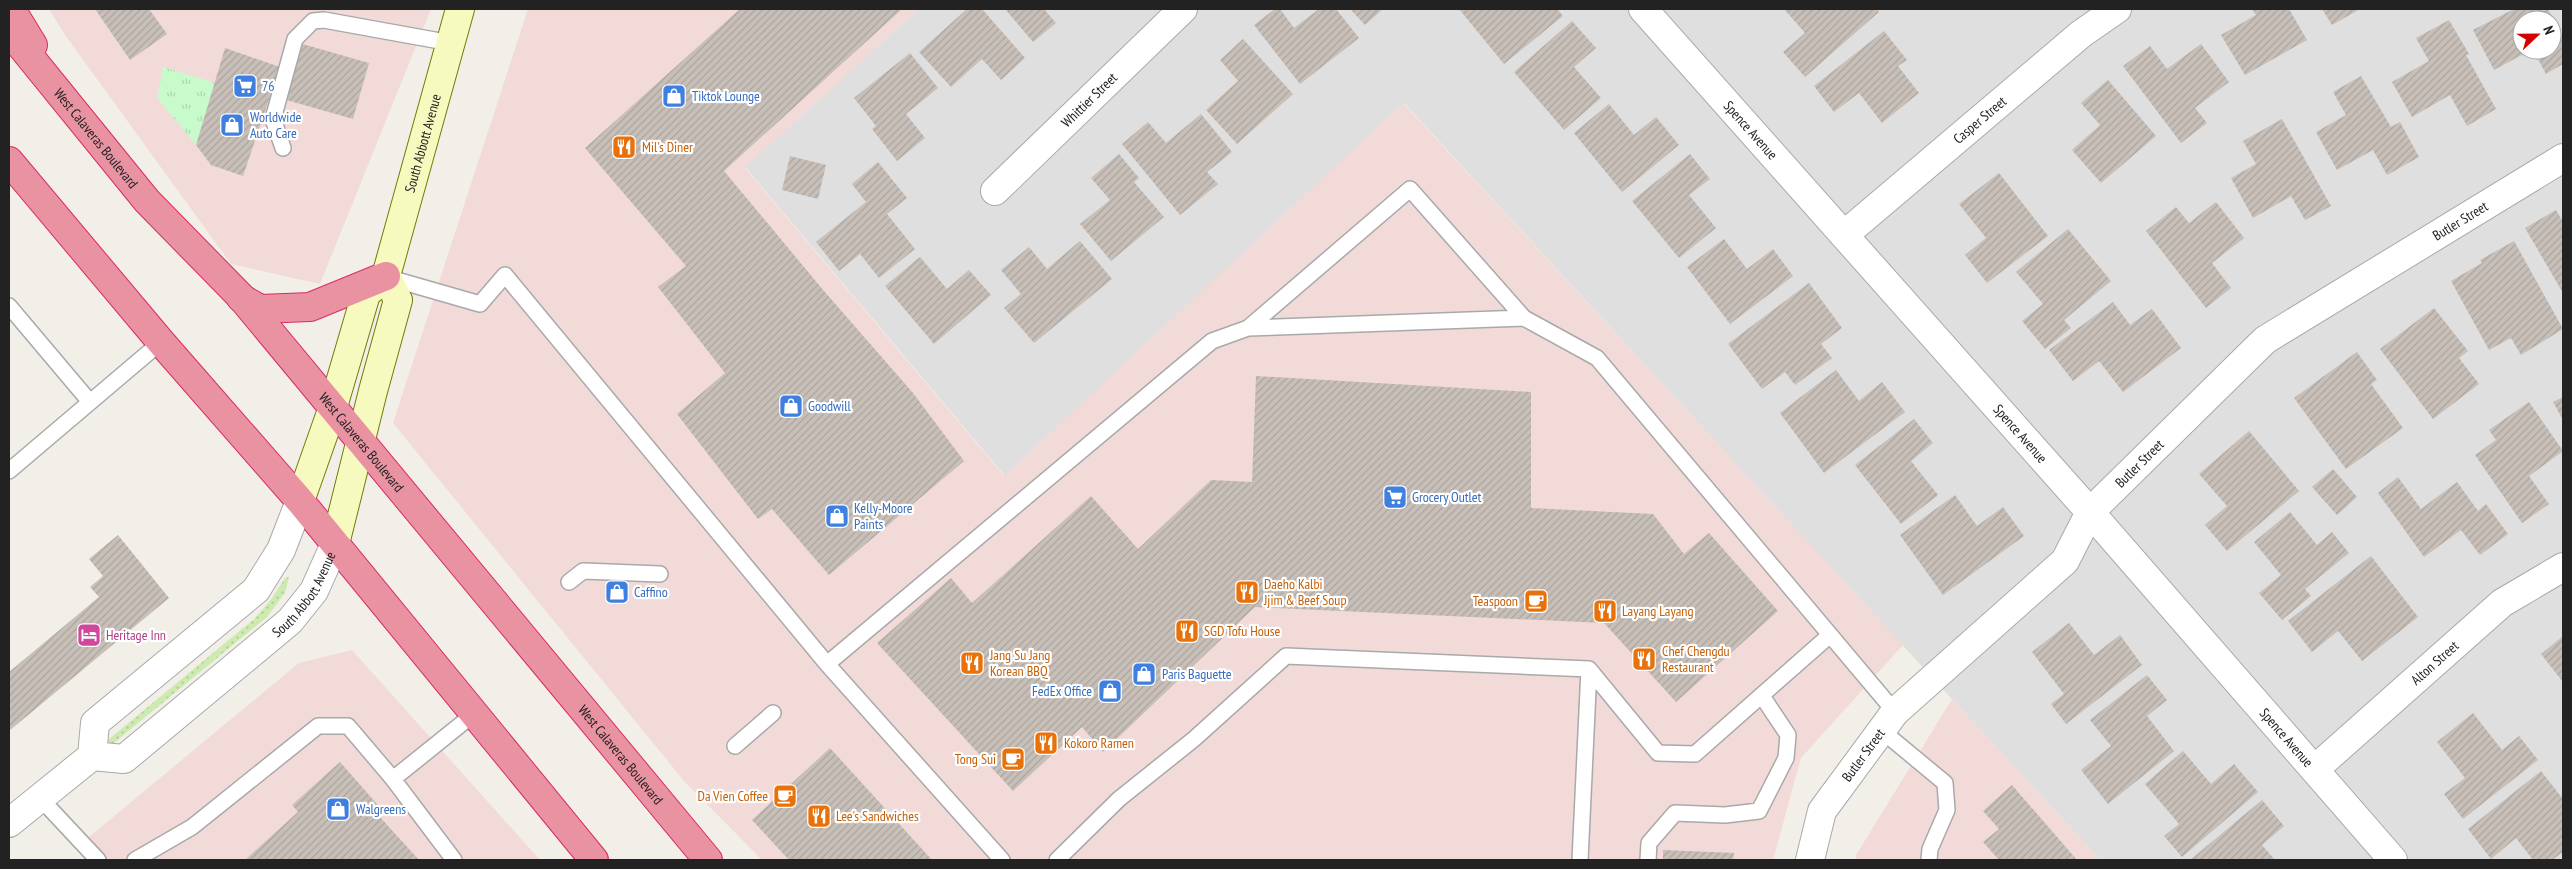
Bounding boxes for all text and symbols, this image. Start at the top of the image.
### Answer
north arrow [2512,10,2562,60]
text: N [2539,23,2559,37]
street label: Whittier Street [1057,69,1121,131]
supermarket icon: 76 [232,73,258,99]
place label: 76 [262,77,275,95]
shop icon: Tiktok Lounge [661,83,687,109]
street label: West Calaveras Boulevard [50,84,142,192]
place label: Tiktok Lounge [692,87,760,105]
street label: South Abbott Avenue [401,92,445,195]
street label: Casper Street [1949,92,2010,148]
street label: Spence Avenue [1720,97,1782,163]
place label: Worldwide Auto Care [250,108,301,142]
shop icon: Worldwide Auto Care [219,112,245,138]
restaurant icon: Mil's Diner [611,134,637,160]
place label: Mil's Diner [642,138,693,156]
street label: Butler Street [2429,197,2491,244]
street label: West Calaveras Boulevard [315,389,408,496]
shop icon: Goodwill [778,393,804,419]
place label: Goodwill [808,397,852,415]
street label: Spence Avenue [1989,400,2051,467]
street label: Butler Street [2111,435,2168,491]
supermarket icon: Grocery Outlet [1382,484,1408,510]
place label: Grocery Outlet [1412,488,1482,506]
place label: Kelly-Moore Paints [854,499,913,533]
shop icon: Kelly-Moore Paints [824,503,850,529]
street label: South Abbott Avenue [268,549,340,641]
place label: Daeho Kalbi Jjim & Beef Soup [1263,575,1346,609]
shop icon: Caffino [604,579,630,605]
restaurant icon: Daeho Kalbi Jjim & Beef Soup [1234,579,1260,605]
place label: Caffino [634,583,668,601]
cafe icon: Teaspoon [1523,588,1549,614]
place label: Teaspoon [1473,592,1518,610]
restaurant icon: Layang Layang [1592,598,1618,624]
place label: Layang Layang [1622,602,1694,620]
restaurant icon: SGD Tofu House [1174,618,1200,644]
hotel icon: Heritage Inn [76,622,102,648]
place label: SGD Tofu House [1204,622,1281,640]
place label: Heritage Inn [106,626,166,644]
street label: Alton Street [2407,637,2462,689]
place label: Chef Chengdu Restaurant [1662,642,1730,676]
place label: Jang Su Jang Korean BBQ [989,646,1050,680]
restaurant icon: Chef Chengdu Restaurant [1631,646,1657,672]
restaurant icon: Jang Su Jang Korean BBQ [959,650,985,676]
shop icon: Paris Baguette [1131,661,1157,687]
place label: Paris Baguette [1162,665,1232,683]
shop icon: FedEx Office [1097,678,1123,704]
place label: FedEx Office [1032,682,1092,700]
street label: West Calaveras Boulevard [574,701,667,808]
street label: Spence Avenue [2256,704,2317,771]
street label: Butler Street [1838,725,1889,785]
restaurant icon: Kokoro Ramen [1033,730,1059,756]
place label: Kokoro Ramen [1064,734,1134,752]
cafe icon: Tong Sui [1000,746,1026,772]
place label: Tong Sui [955,750,996,768]
cafe icon: Da Vien Coffee [772,783,798,809]
place label: Da Vien Coffee [698,787,768,805]
shop icon: Walgreens [325,796,351,822]
place label: Walgreens [356,800,406,818]
restaurant icon: Lee's Sandwiches [806,803,832,829]
place label: Lee's Sandwiches [836,807,919,825]

